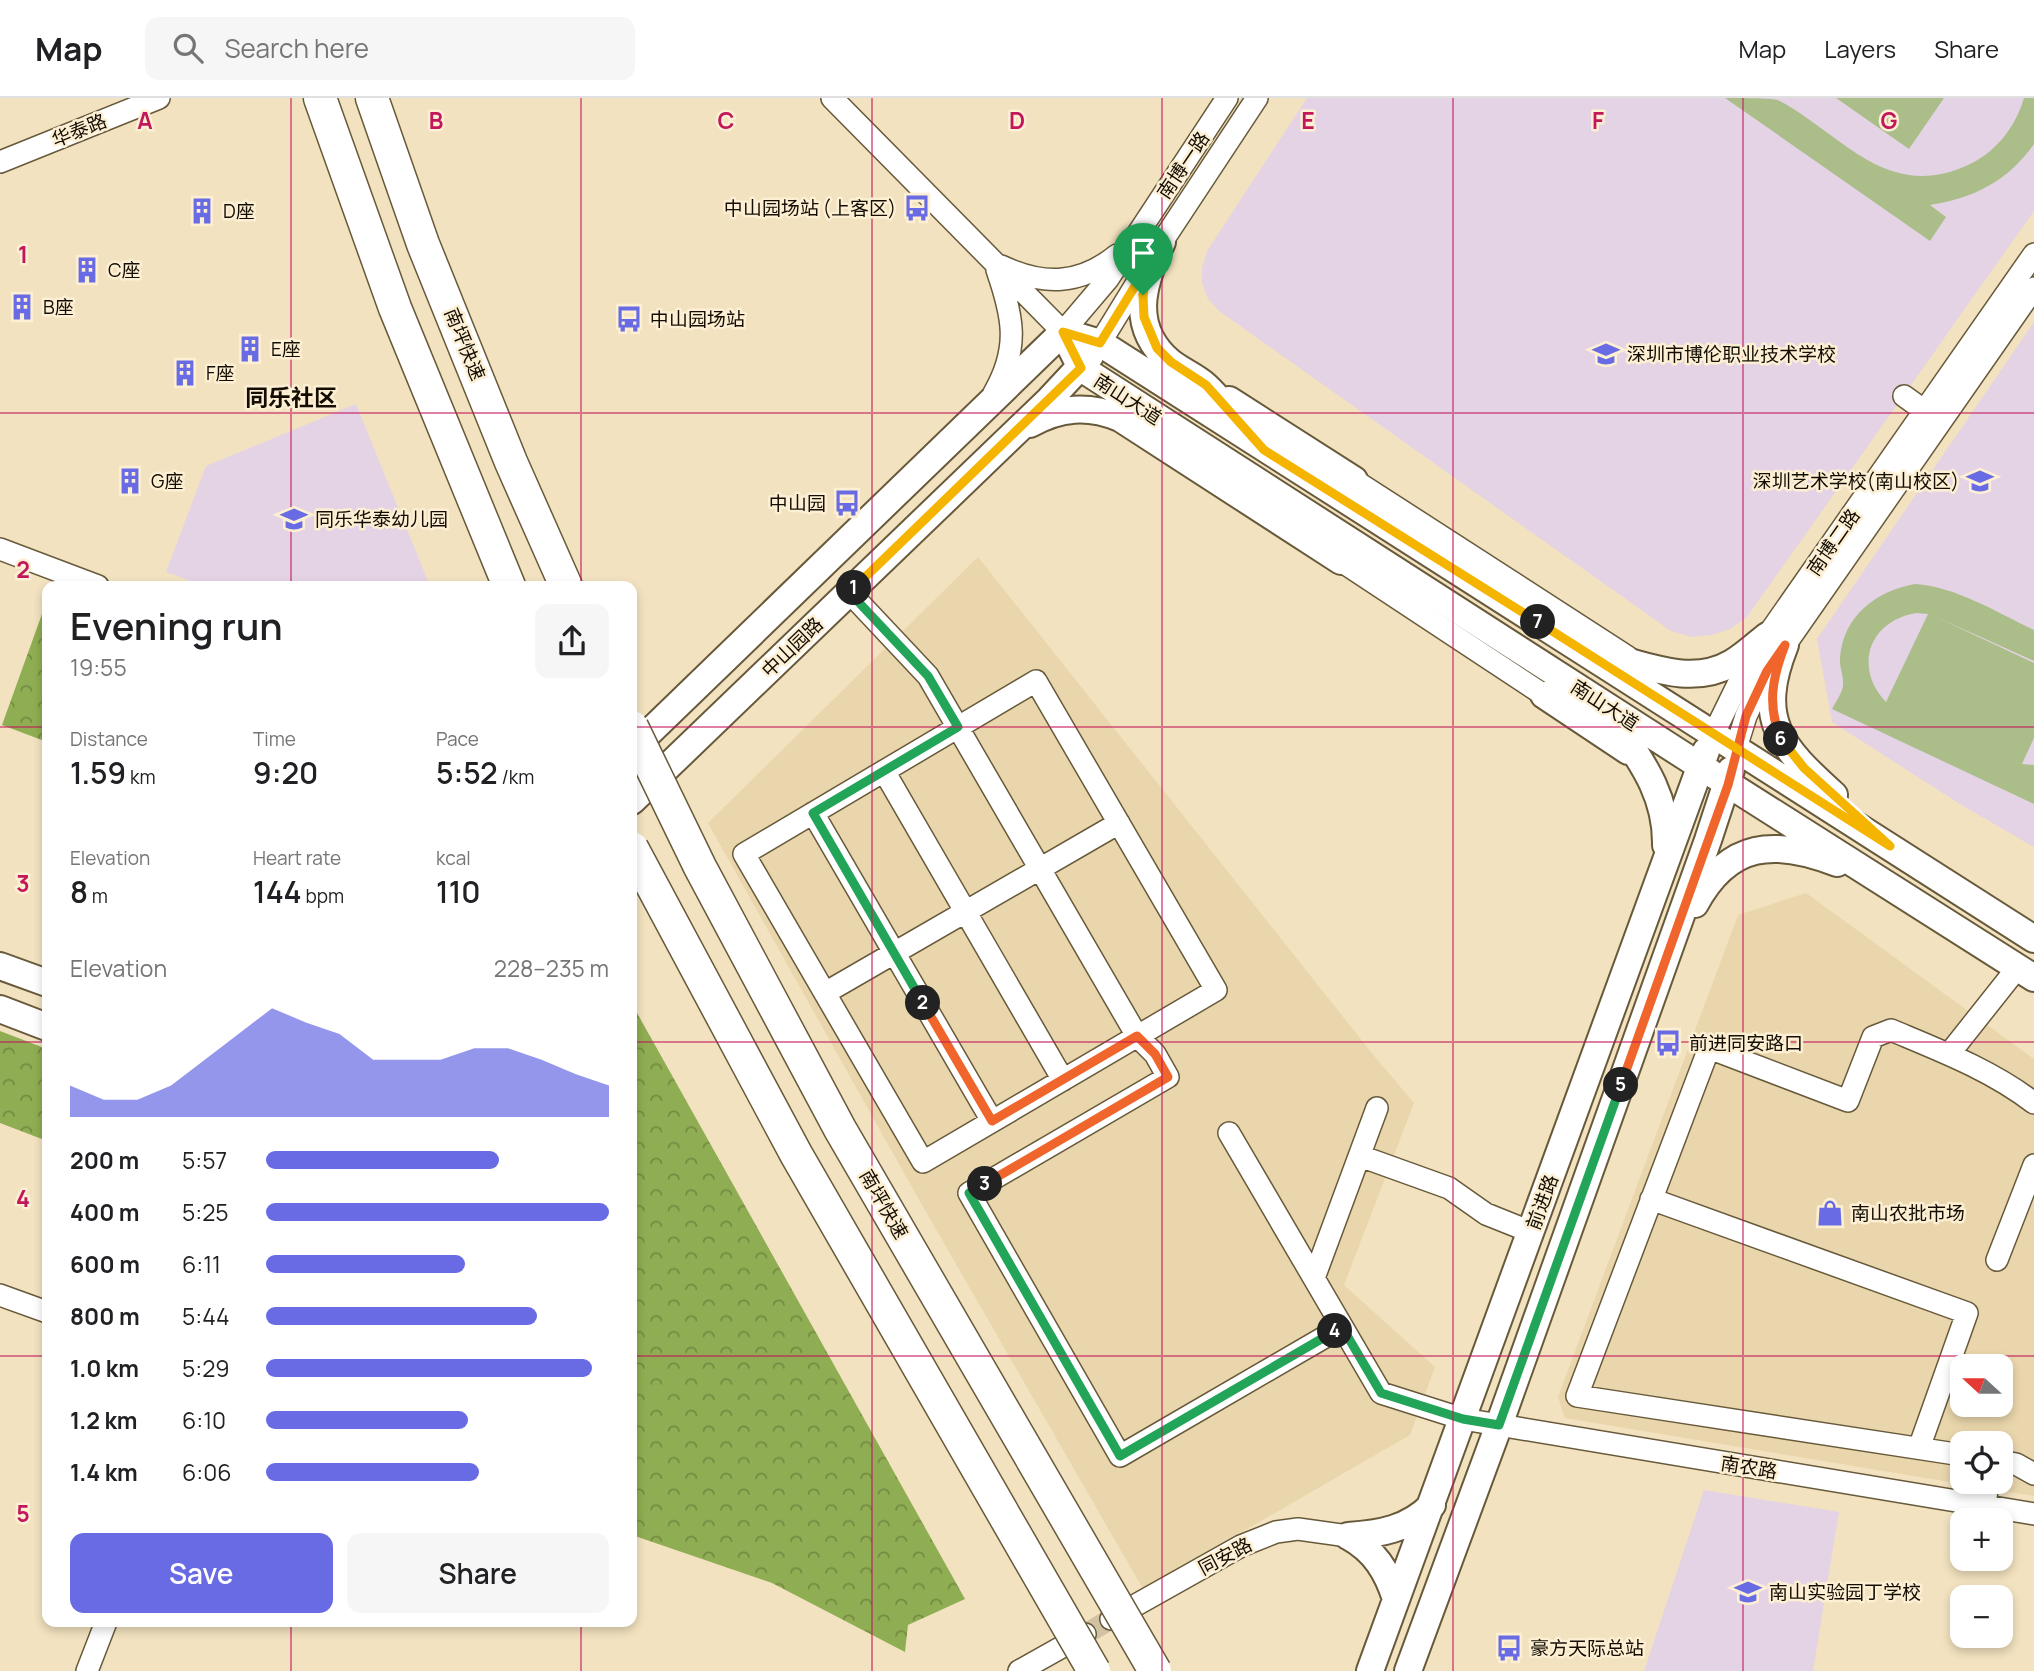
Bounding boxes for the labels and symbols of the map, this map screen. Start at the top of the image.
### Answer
text: A [137,104,153,136]
text: B [429,104,443,136]
text: C [718,104,735,136]
text: D [1009,104,1025,136]
text: E [1301,104,1315,136]
text: F [1592,104,1604,136]
text: G [1881,104,1898,136]
street label: 华泰路 [48,107,110,153]
street label: 南博一路 [1151,126,1215,204]
bus stop icon: 中山园场站 (上客区) [902,193,932,223]
place label: 中山园场站 (上客区) [724,195,896,221]
building icon: D座 [187,196,217,226]
place label: D座 [223,198,255,224]
pin [1113,223,1173,295]
text: 1 [18,238,28,270]
building icon: C座 [72,255,102,285]
place label: C座 [108,257,141,283]
building icon: B座 [7,292,37,322]
place label: B座 [43,294,74,320]
street label: 南坪快速 [439,304,491,384]
bus stop icon: 中山园场站 [614,304,644,334]
place label: 中山园场站 [650,306,745,332]
building icon: E座 [235,334,265,364]
place label: E座 [271,336,301,362]
school or university icon: 深圳市博伦职业技术学校 [1591,339,1621,369]
place label: 深圳市博伦职业技术学校 [1627,341,1836,367]
building icon: F座 [170,358,200,388]
place label: F座 [206,360,235,386]
street label: 南山大道 [1089,367,1167,431]
district label: 同乐社区 [245,381,337,413]
building icon: G座 [115,466,145,496]
school or university icon: 深圳艺术学校(南山校区) [1965,466,1995,496]
place label: G座 [151,468,183,494]
place label: 深圳艺术学校(南山校区) [1753,468,1959,494]
bus stop icon: 中山园 [832,488,862,518]
place label: 中山园 [769,490,826,516]
street label: 南博二路 [1801,503,1865,581]
school or university icon: 同乐华泰幼儿园 [279,504,309,534]
place label: 同乐华泰幼儿园 [315,506,448,532]
text: 2 [16,553,30,585]
pin: 1 [836,570,872,606]
pin: 7 [1520,604,1556,640]
street label: 中山园路 [756,611,828,683]
street label: 南山大道 [1566,673,1644,737]
pin: 6 [1764,722,1798,756]
text: 3 [16,867,30,899]
pin: 2 [906,986,940,1020]
bus stop icon: 前进同安路口 [1653,1028,1683,1058]
place label: 前进同安路口 [1689,1030,1803,1056]
pin: 5 [1604,1068,1638,1102]
street label: 南坪快速 [854,1165,914,1243]
pin: 3 [968,1166,1002,1202]
street label: 前进路 [1520,1171,1564,1233]
text: 4 [16,1182,30,1214]
shop icon: 南山农批市场 [1815,1198,1845,1228]
place label: 南山农批市场 [1851,1200,1965,1226]
pin: 4 [1318,1314,1352,1348]
north arrow [1950,1354,2012,1418]
street label: 南农路 [1719,1450,1779,1484]
text: 5 [16,1497,30,1529]
street label: 同安路 [1194,1531,1256,1581]
school or university icon: 南山实验园丁学校 [1733,1577,1763,1607]
place label: 南山实验园丁学校 [1769,1579,1921,1605]
bus stop icon: 豪方天际总站 [1494,1633,1524,1663]
place label: 豪方天际总站 [1530,1635,1644,1661]

